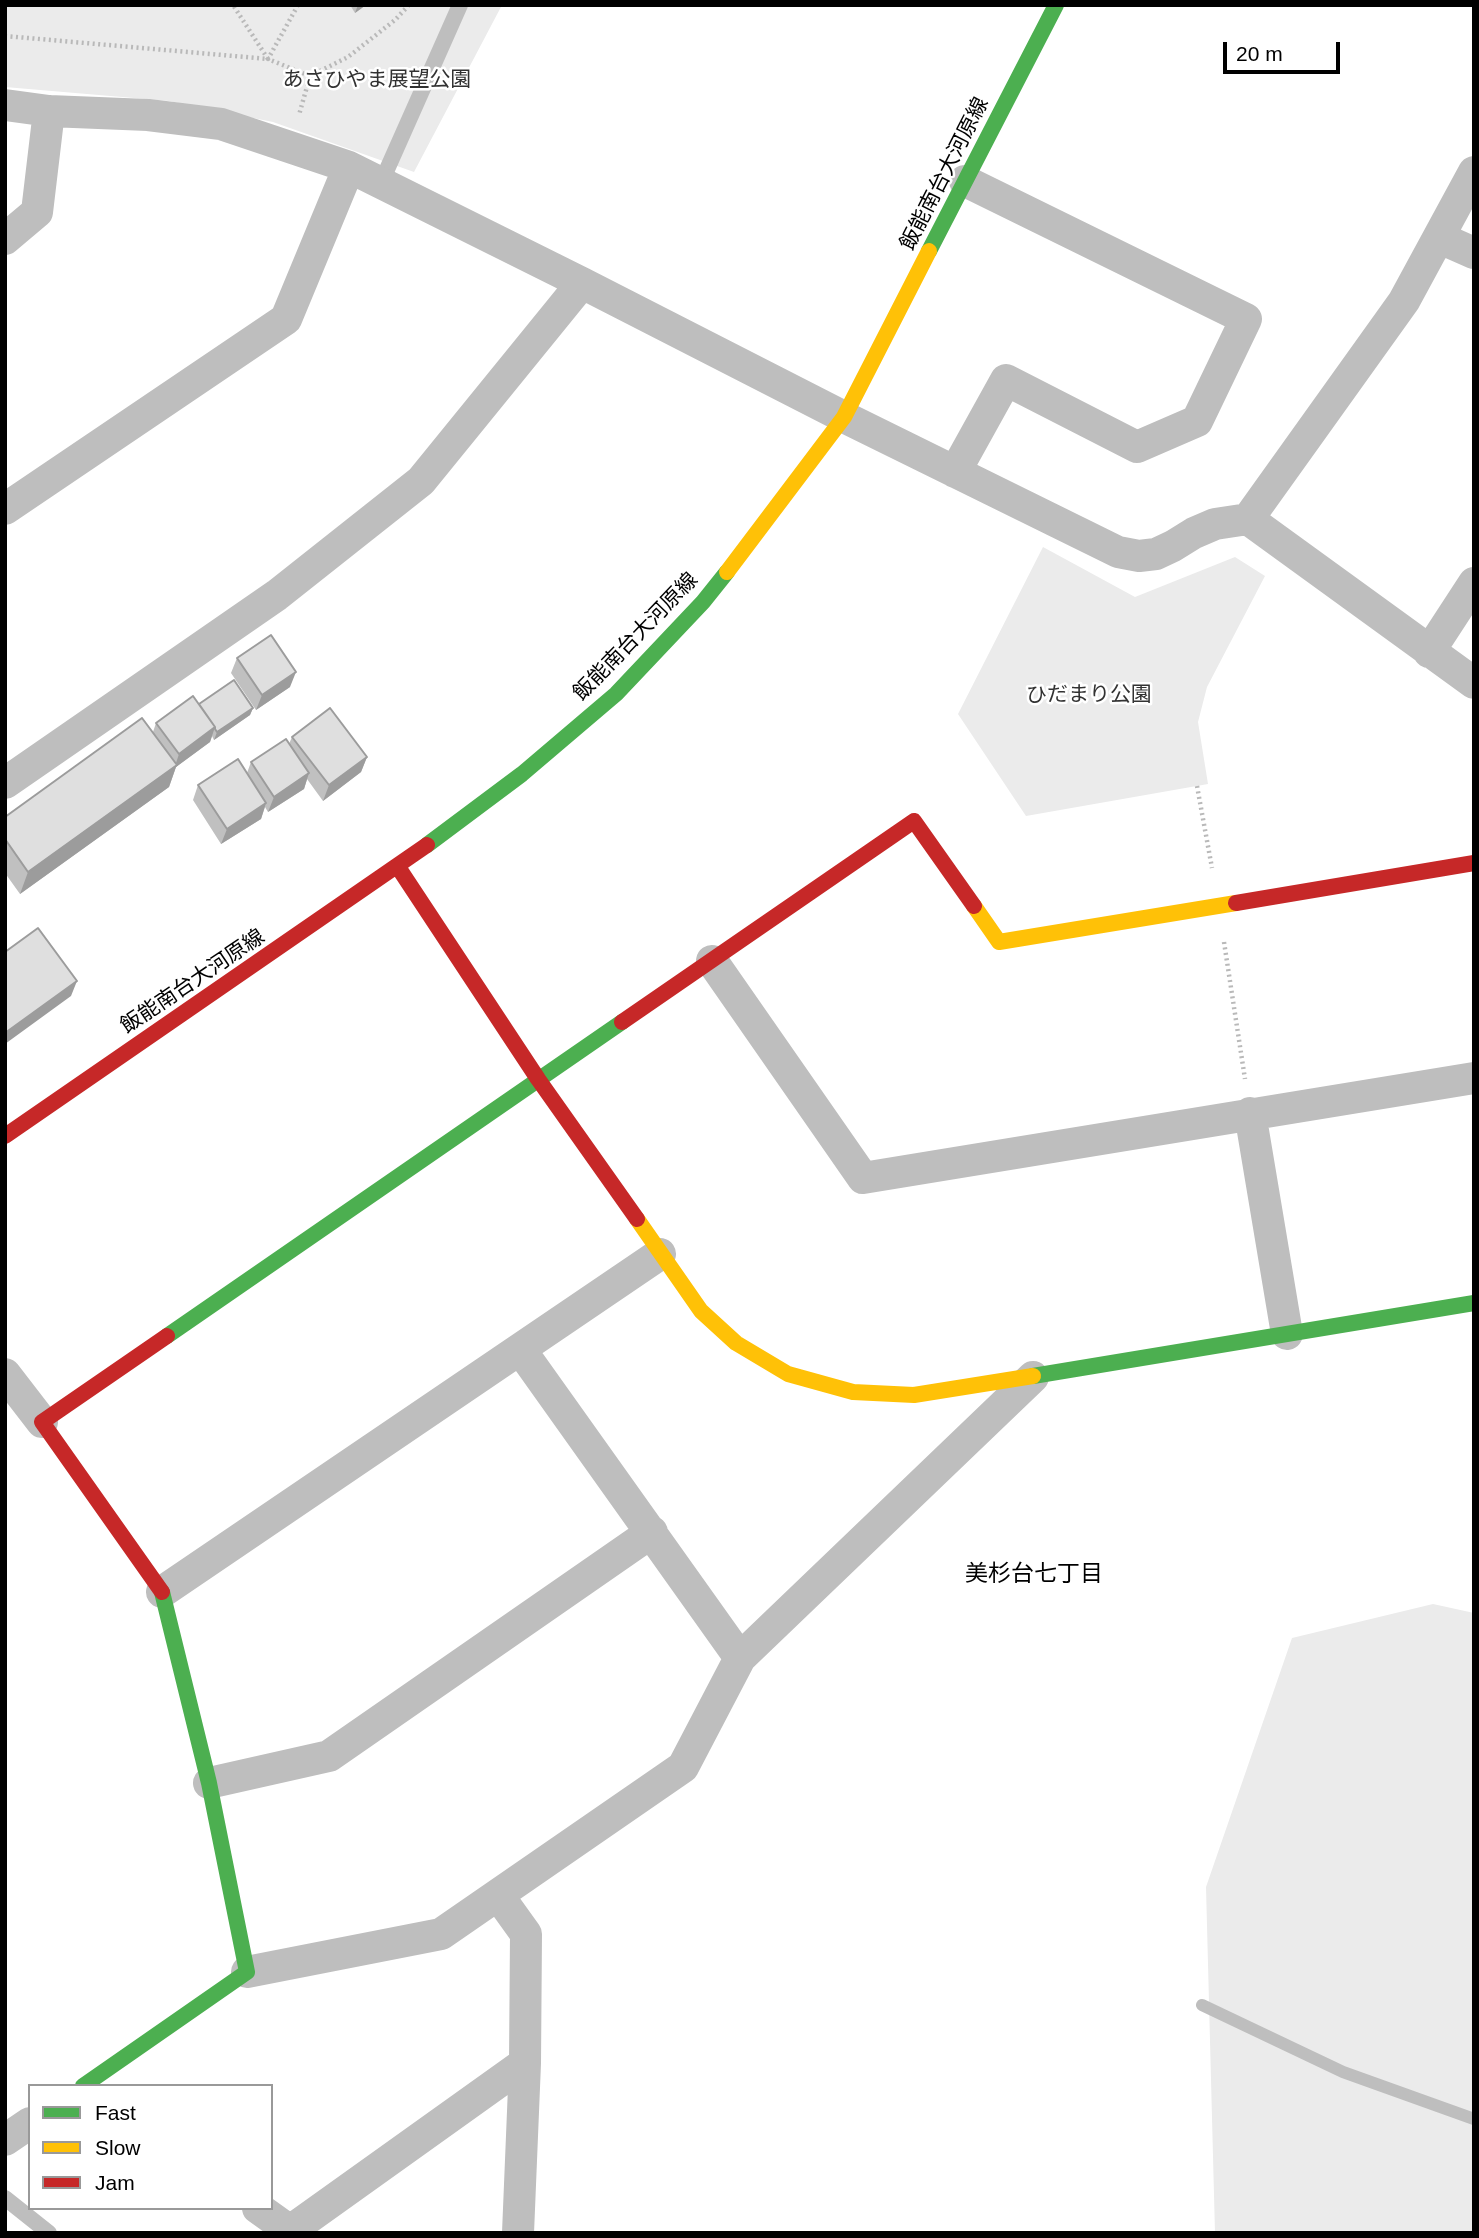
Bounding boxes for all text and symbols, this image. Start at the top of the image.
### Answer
scale bar [1227,28,1344,72]
text: 20 m [1236,42,1283,65]
park label: あさひやま展望公園 [283,67,471,93]
street label: 飯能南台大河原線 [896,93,994,255]
street label: 飯能南台大河原線 [569,568,703,706]
park label: ひだまり公園 [1026,682,1152,708]
street label: 飯能南台大河原線 [116,925,270,1039]
district label: 美杉台七丁目 [965,1561,1103,1589]
legend [28,2084,273,2210]
text: Fast [95,2101,136,2124]
text: Slow [95,2136,141,2159]
text: Jam [95,2171,135,2194]

